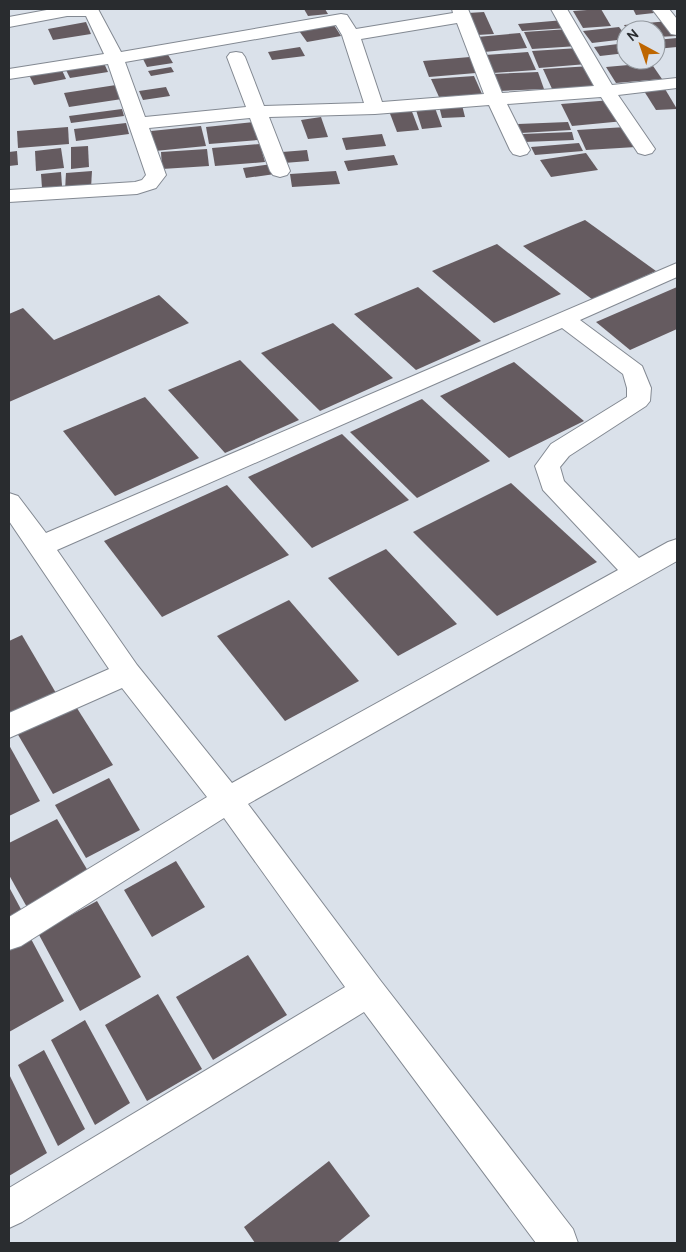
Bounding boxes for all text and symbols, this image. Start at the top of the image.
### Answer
north arrow [616,20,666,70]
text: N [623,25,642,45]

